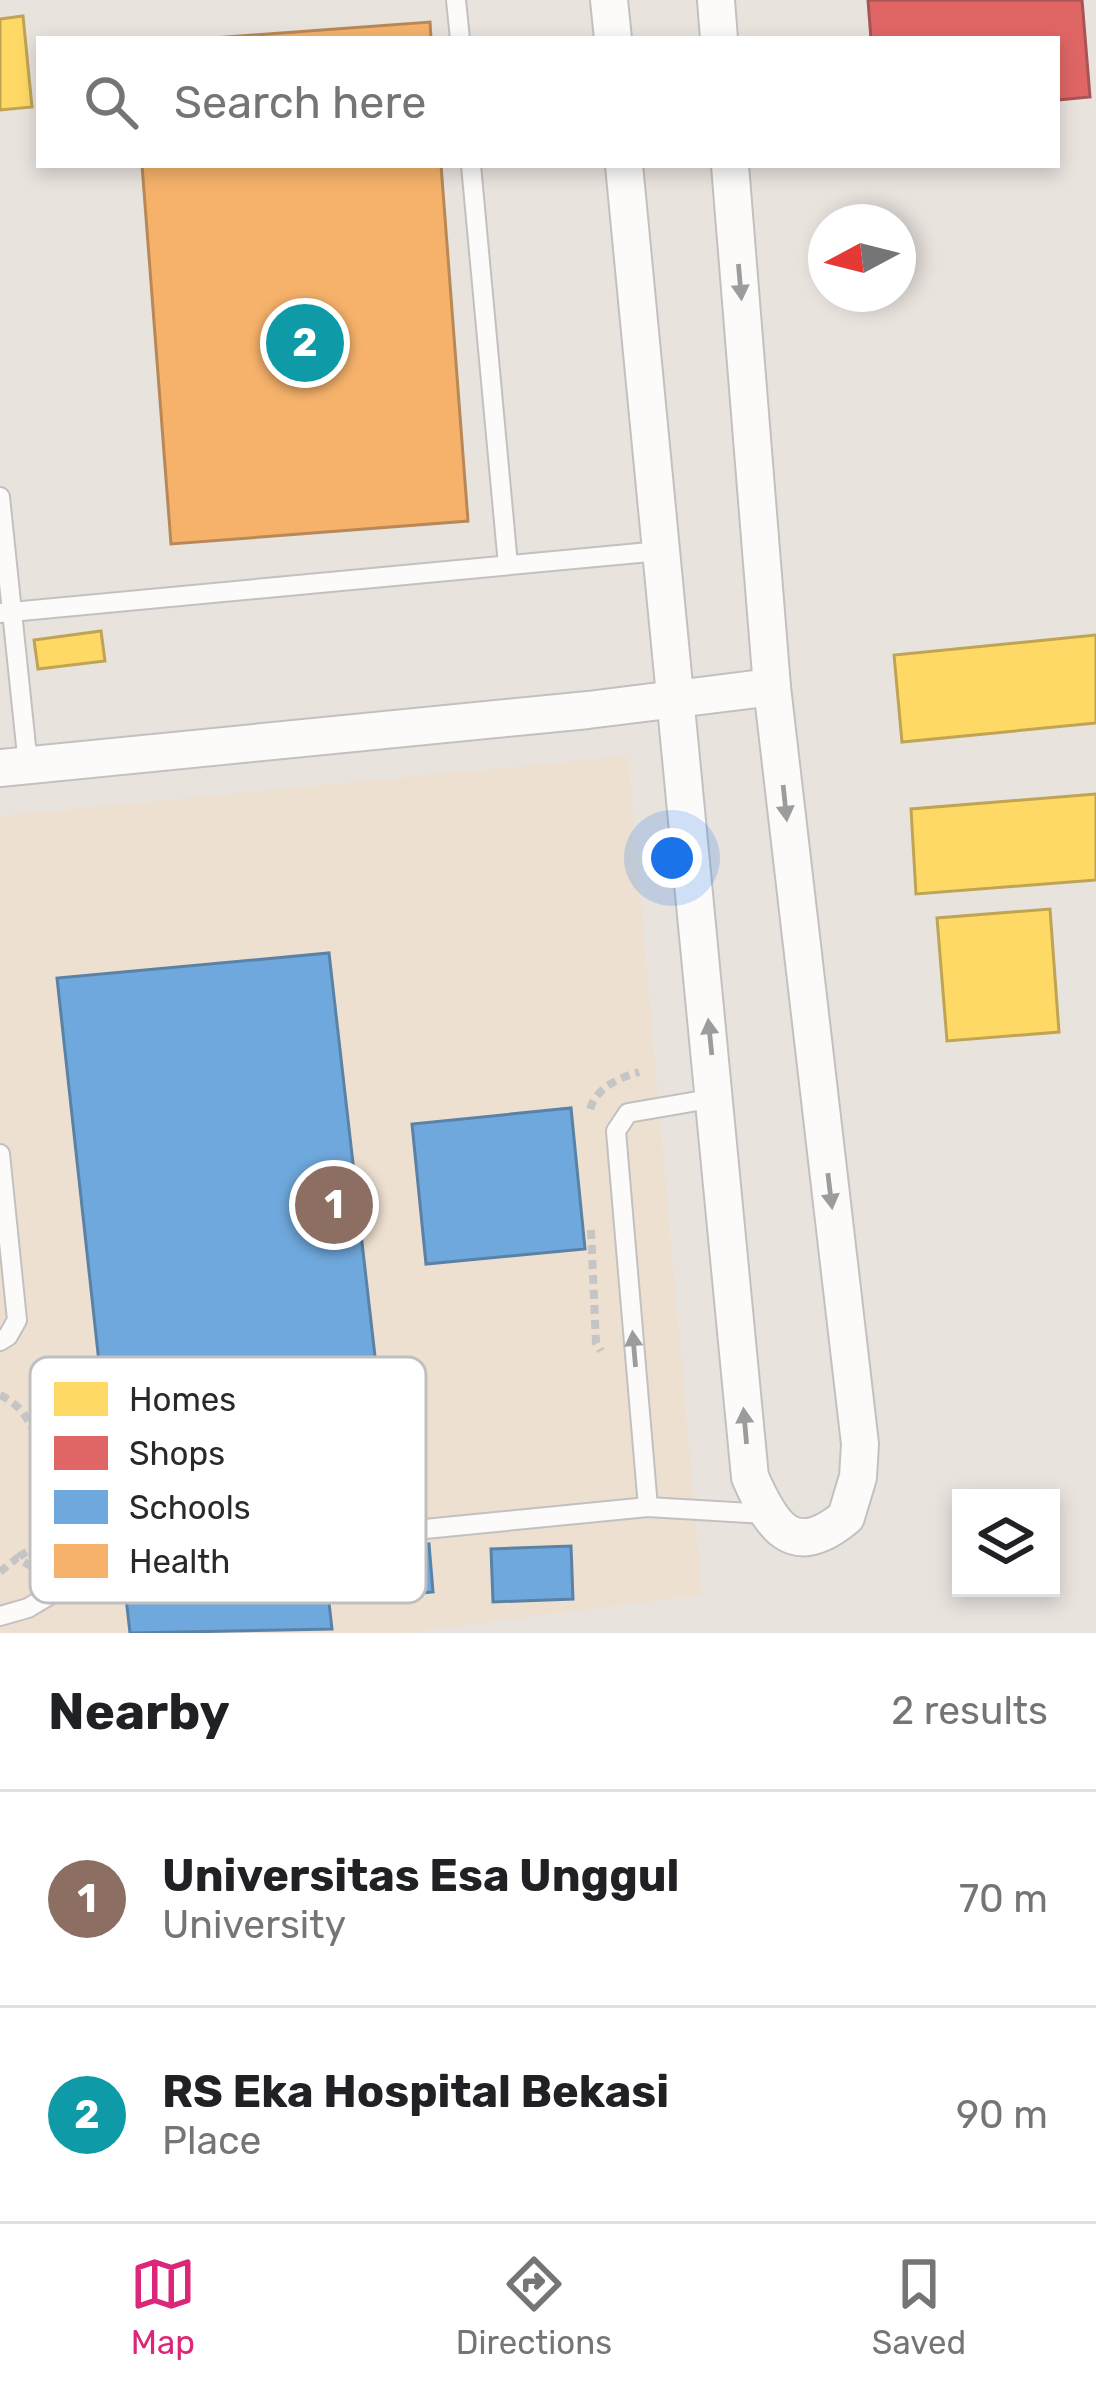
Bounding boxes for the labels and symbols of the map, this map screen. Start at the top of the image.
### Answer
north arrow [808,204,916,312]
one-way arrow [731,264,750,301]
pin: 2 [266,298,344,388]
one-way arrow [776,785,795,822]
your location [642,828,702,888]
one-way arrow [700,1018,719,1055]
pin: 1 [295,1160,373,1250]
one-way arrow [821,1172,840,1210]
one-way arrow [624,1330,643,1367]
legend [30,1357,426,1603]
text: Homes [129,1380,236,1419]
one-way arrow [735,1407,754,1444]
text: Shops [129,1434,225,1473]
text: Schools [129,1488,251,1527]
text: Health [129,1542,230,1581]

